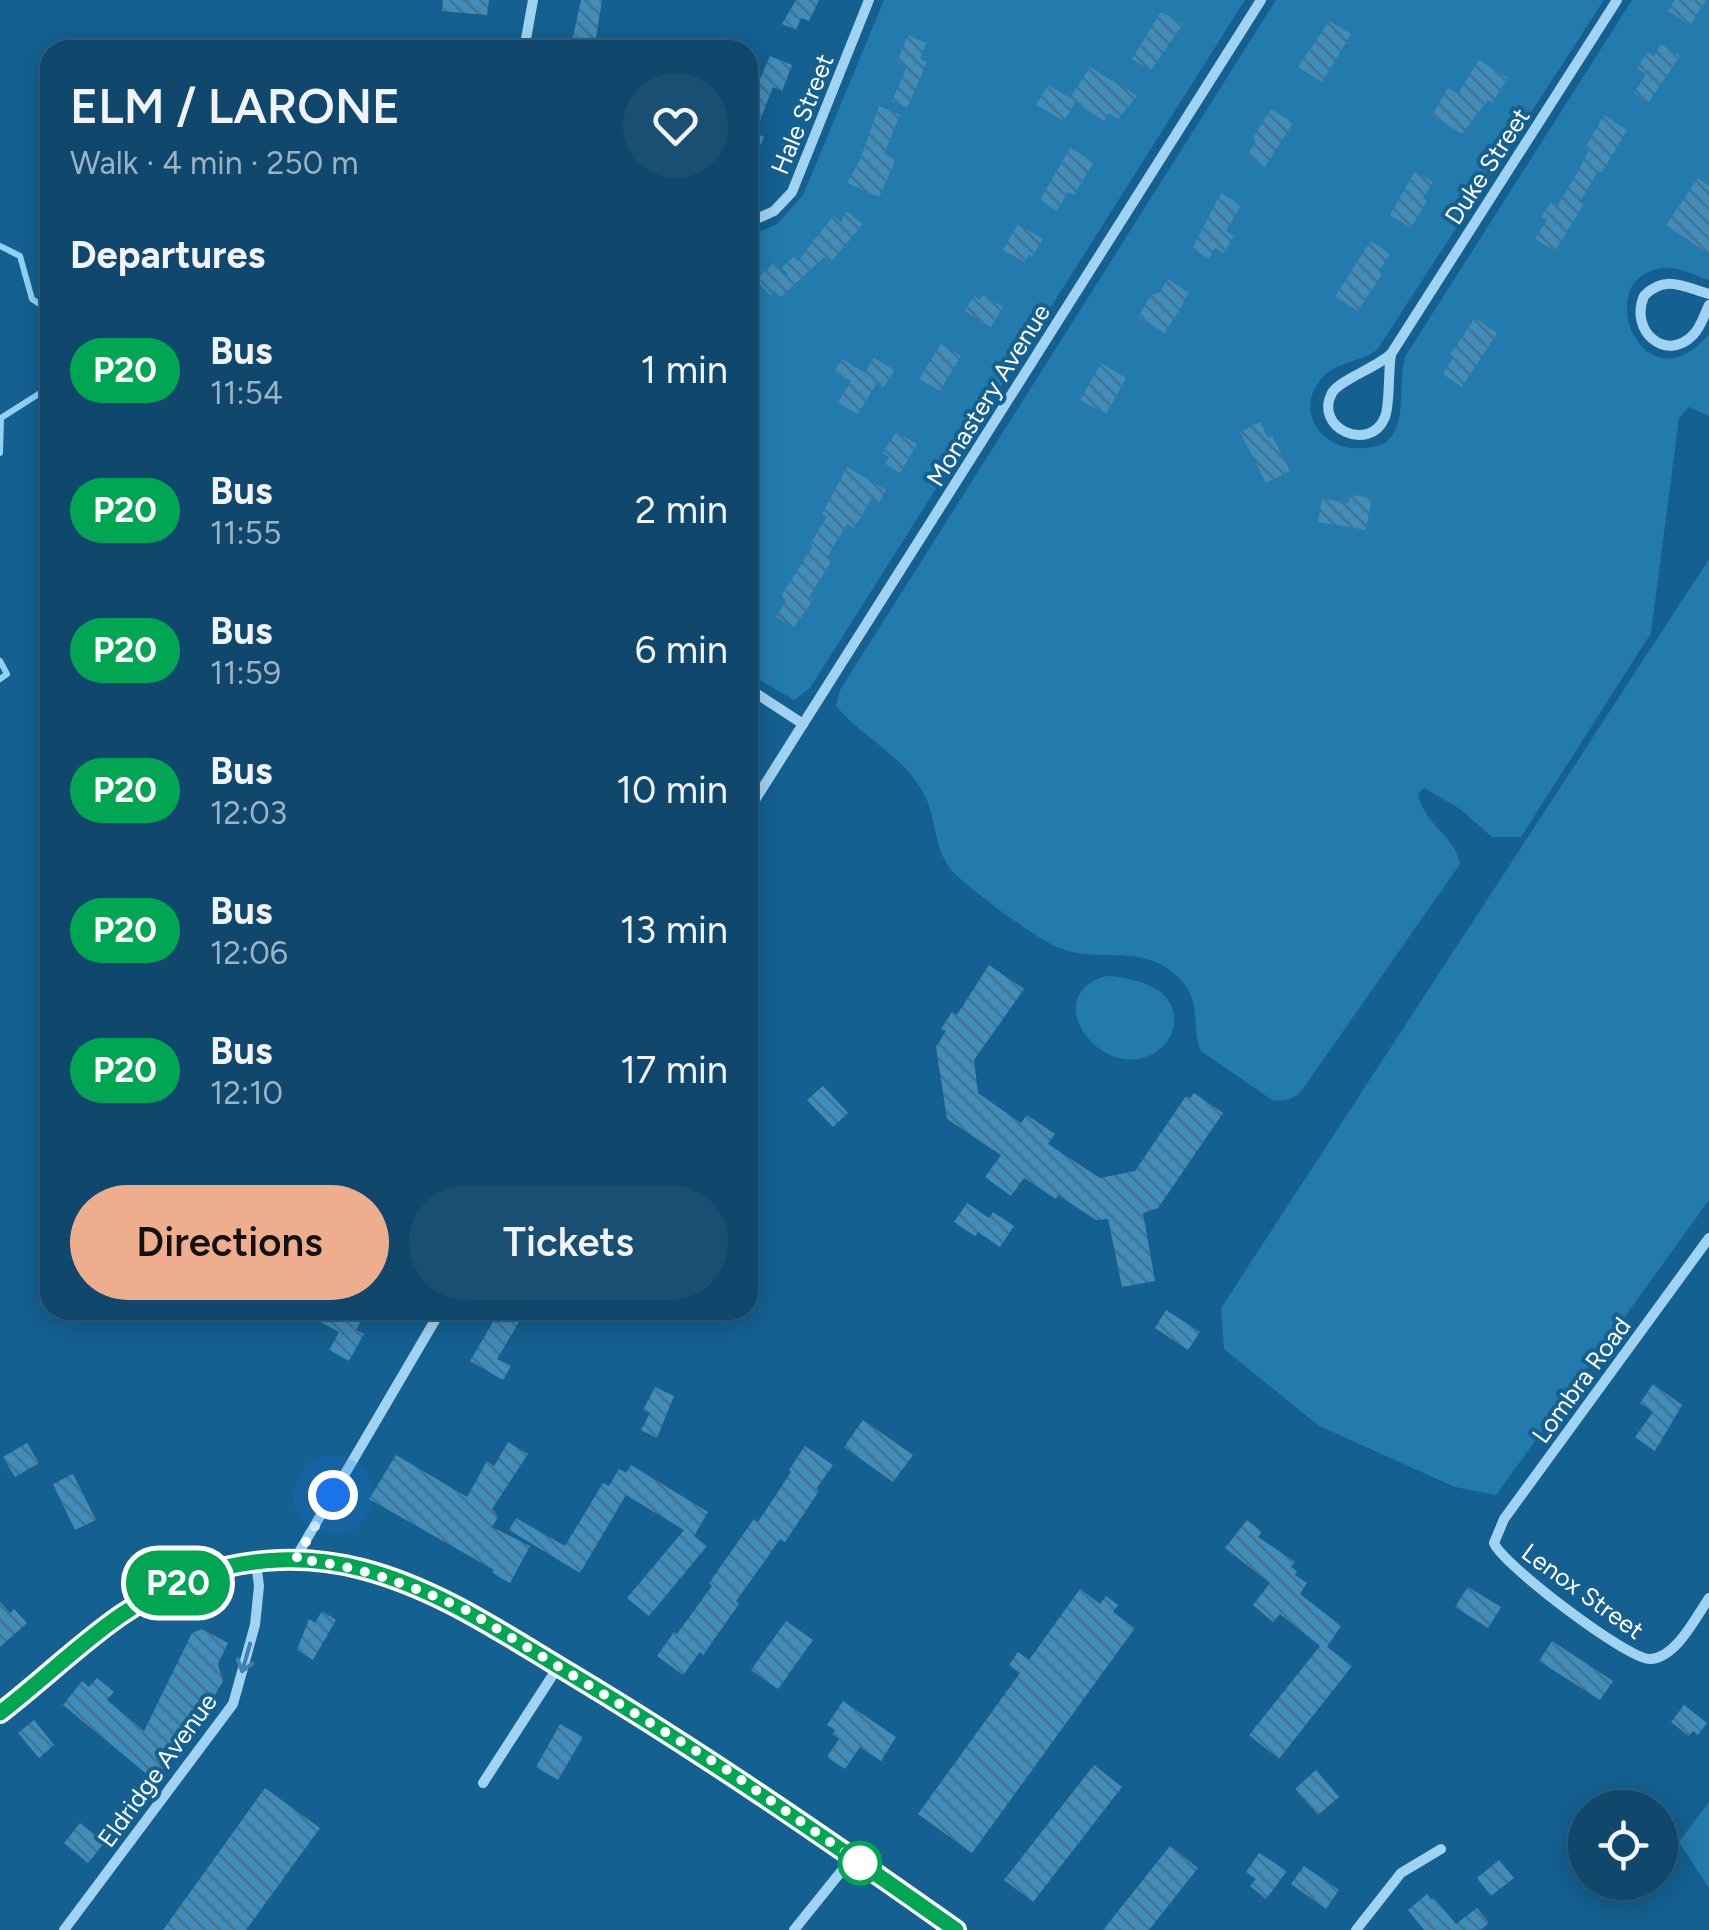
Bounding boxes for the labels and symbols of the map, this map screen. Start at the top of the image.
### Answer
street label: Hale Street [764,50,840,178]
street label: Duke Street [1438,102,1536,230]
street label: Monastery Avenue [920,298,1056,492]
street label: Lombra Road [1525,1311,1637,1449]
your location [308,1470,358,1520]
street label: Lenox Street [1516,1537,1650,1645]
line badge: P20 [120,1550,236,1616]
one-way arrow [236,1642,254,1673]
street label: Eldridge Avenue [91,1687,223,1853]
unlabelled marker [839,1842,881,1884]

